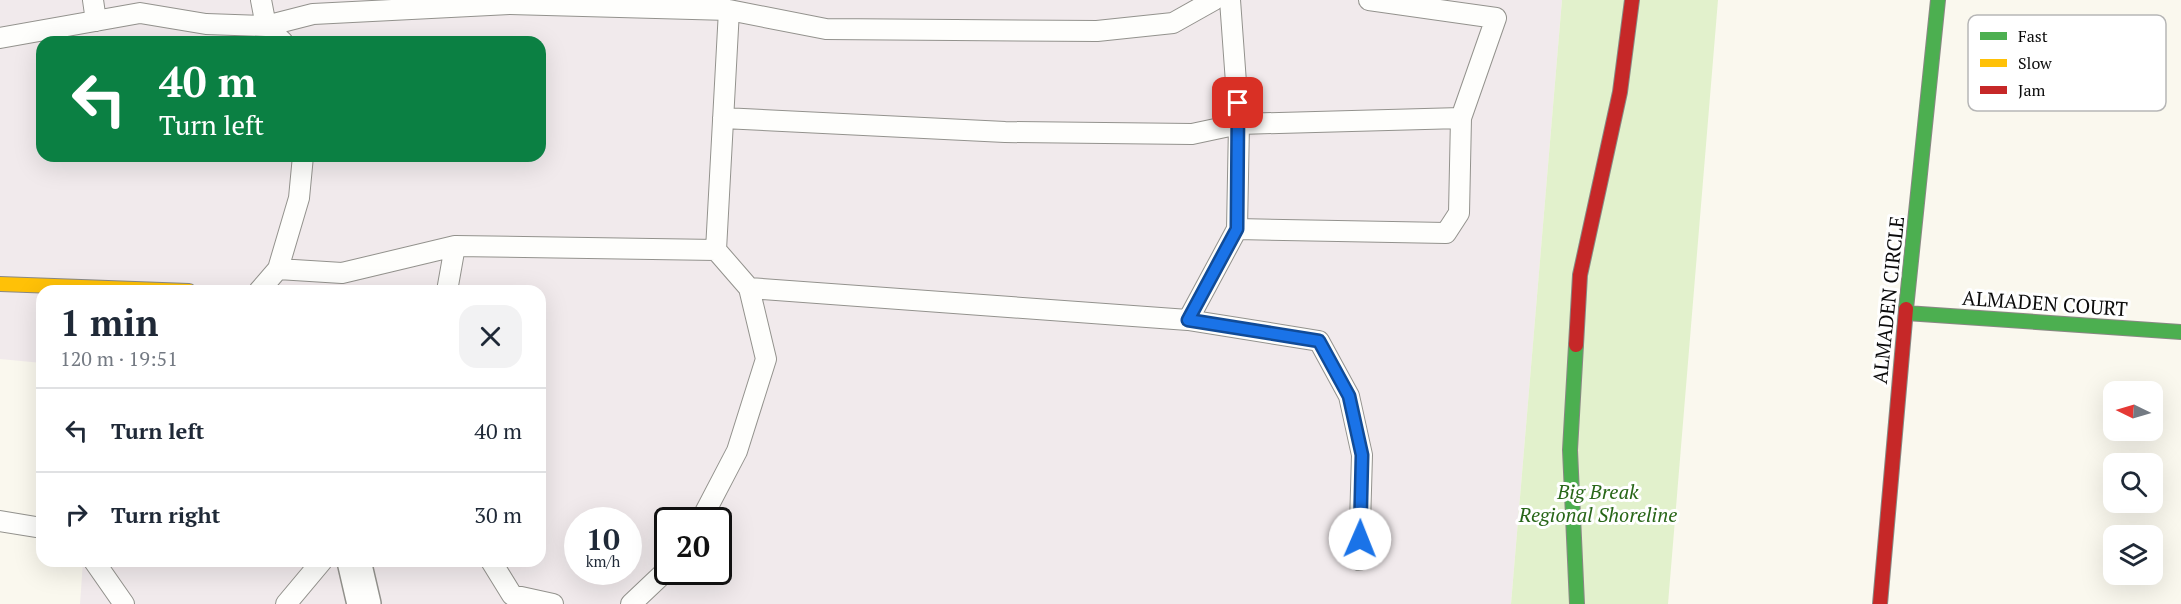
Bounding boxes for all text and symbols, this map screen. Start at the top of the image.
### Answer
legend [1968,15,2166,111]
text: Fast [2018,25,2048,47]
text: Slow [2018,52,2052,74]
text: 40 m [159,53,257,109]
icon: left [60,60,138,138]
pin [1212,77,1263,128]
text: Jam [2018,79,2046,101]
icon: arrive [1221,86,1254,119]
text: Turn left [159,107,264,143]
street label: ALMADEN CIRCLE [1866,215,1910,385]
street label: ALMADEN COURT [1961,284,2129,322]
text: 1 min [60,299,158,346]
button: close [459,305,522,368]
text: 120 m · 19:51 [60,345,178,372]
north arrow [2103,381,2163,441]
map controls [2103,381,2163,585]
icon: left [60,414,93,447]
text: Turn left [111,416,204,445]
text: 40 m [474,416,522,445]
button: search [2103,453,2163,513]
park label: Big Break Regional Shoreline [1518,478,1677,528]
icon: right [60,498,93,531]
text: Turn right [111,500,220,529]
text: 30 m [474,500,522,529]
speed limit sign: 20 [654,507,732,585]
position arrow [1328,507,1392,571]
text: 10 [586,519,620,559]
button: layers [2103,525,2163,585]
text: km/h [586,551,620,571]

